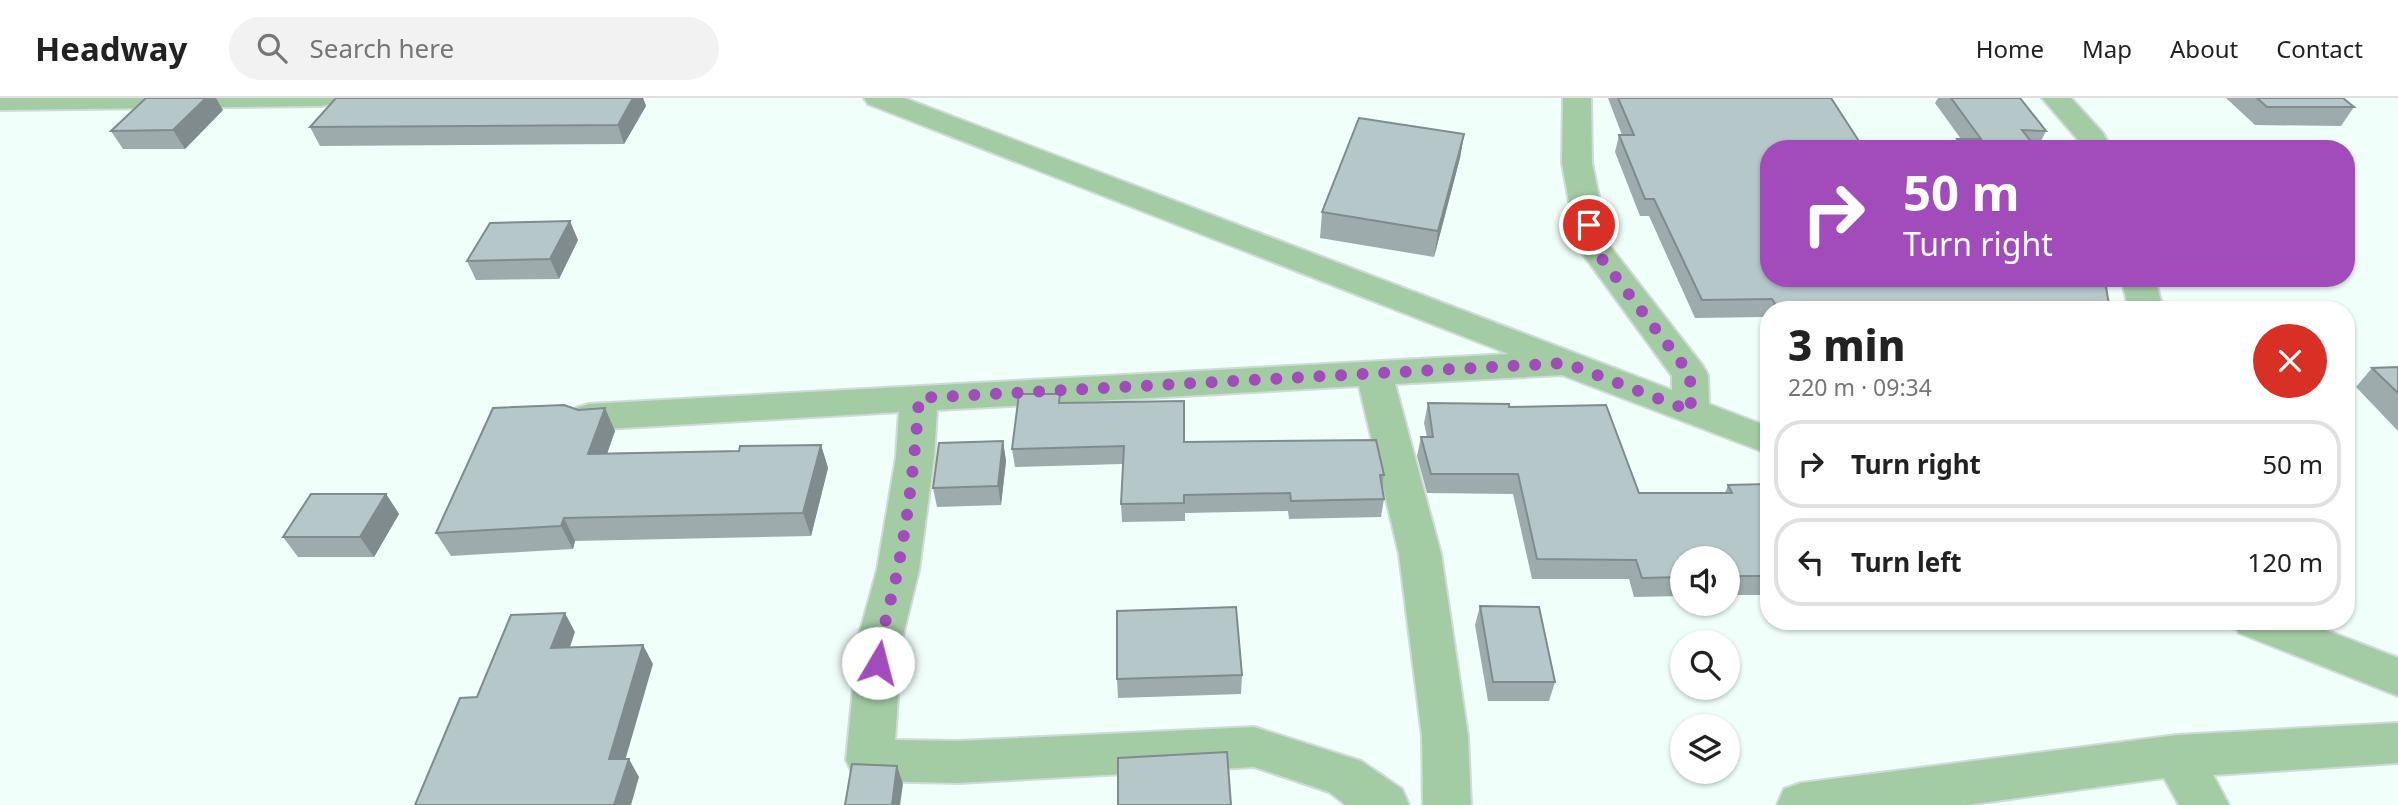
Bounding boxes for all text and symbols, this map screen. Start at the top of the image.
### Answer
search box [229,17,719,80]
text: Headway [35,26,187,71]
icon: search [253,29,291,67]
text: Search here [309,30,454,66]
text: Home [1976,32,2044,65]
text: Map [2082,32,2132,65]
text: About [2170,32,2238,65]
text: Contact [2276,32,2363,65]
text: 50 m [1903,159,2020,225]
icon: right [1788,168,1879,259]
pin [1559,195,1619,255]
icon: arrive [1570,206,1608,244]
text: Turn right [1903,222,2053,265]
text: 3 min [1788,316,1905,373]
button: close [2253,324,2327,398]
text: 220 m · 09:34 [1788,371,1932,403]
icon: right [1792,445,1830,483]
text: Turn right [1851,446,1981,482]
text: 50 m [2262,446,2323,482]
icon: left [1792,543,1830,581]
text: Turn left [1851,544,1962,580]
text: 120 m [2247,544,2323,580]
map controls [1670,546,1740,784]
button: sound [1670,546,1740,616]
position arrow [841,626,915,700]
button: search [1670,630,1740,700]
button: layers [1670,714,1740,784]

